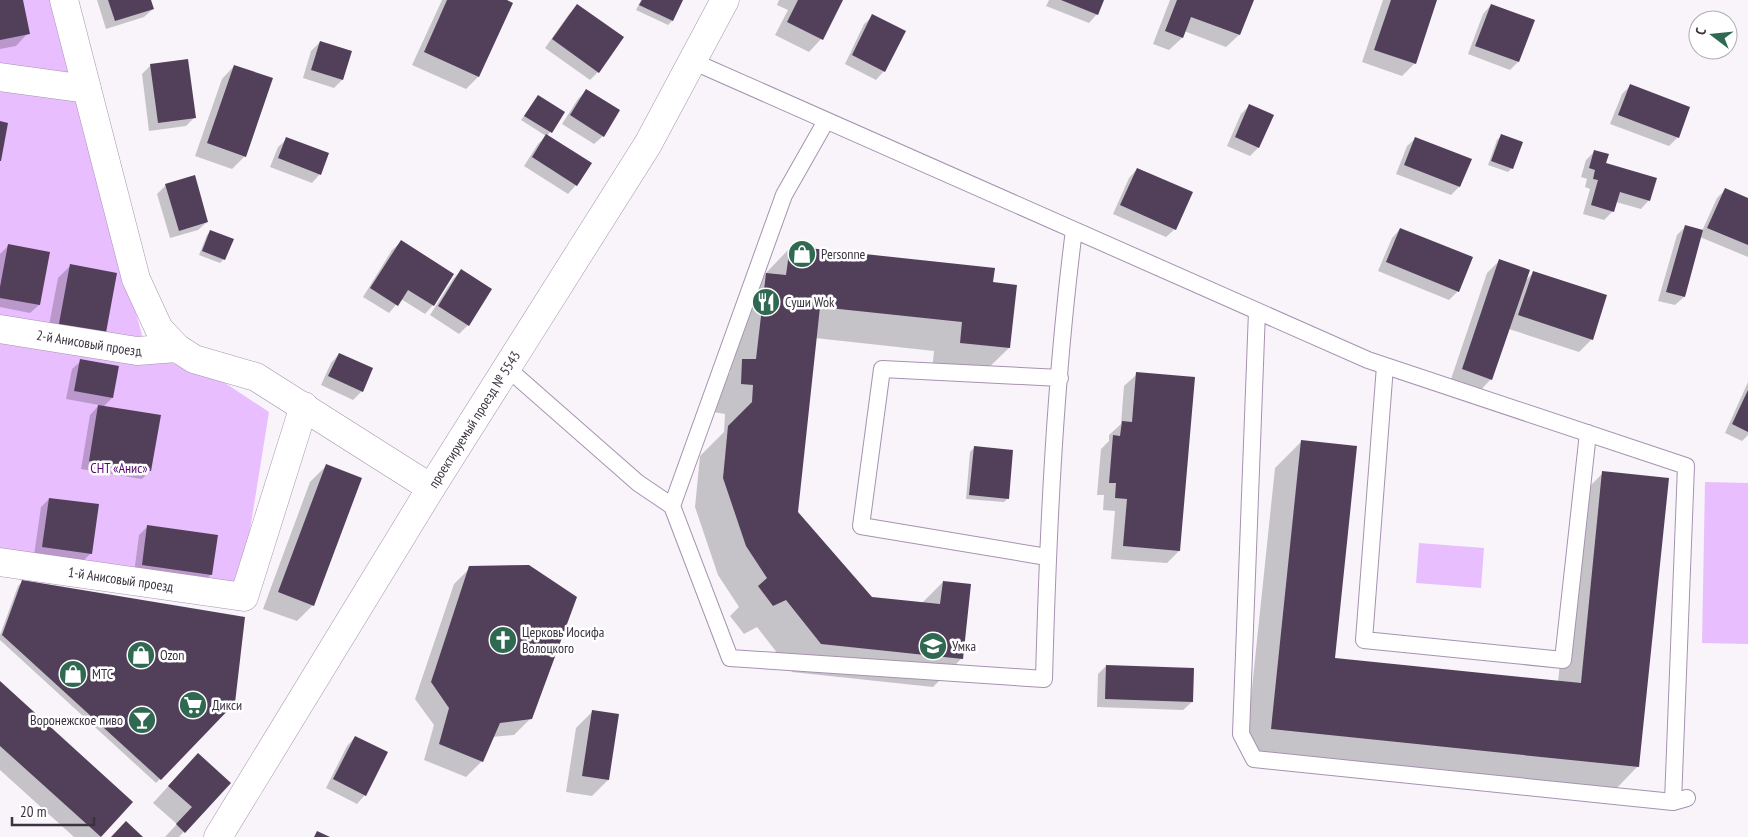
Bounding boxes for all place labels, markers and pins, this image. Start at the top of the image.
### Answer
shop icon: Personne [787,239,817,269]
place label: Personne [821,245,866,263]
restaurant icon: Суши Wok [751,287,781,317]
place label: Суши Wok [785,293,835,311]
place label: Церковь Иосифа Волоцкого [522,623,604,657]
church icon: Церковь Иосифа Волоцкого [488,625,518,655]
school or university icon: Умка [918,631,948,661]
place label: Умка [952,637,976,655]
shop icon: Ozon [126,640,156,670]
place label: Ozon [160,646,185,664]
shop icon: МТС [58,659,88,689]
place label: МТС [92,665,114,683]
supermarket icon: Дикси [178,690,208,720]
place label: Дикси [212,696,242,714]
bar icon: Воронежское пиво [127,705,157,735]
place label: Воронежское пиво [30,711,123,729]

